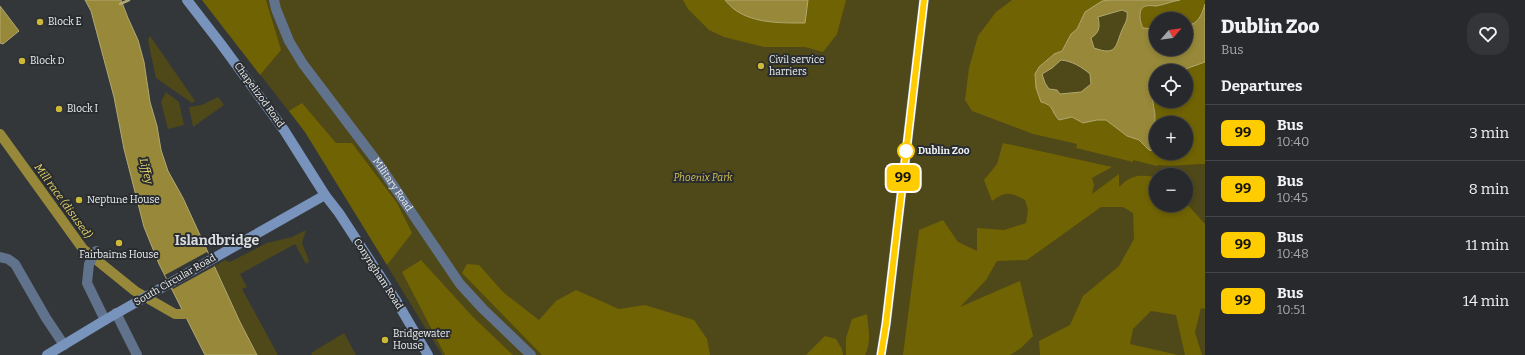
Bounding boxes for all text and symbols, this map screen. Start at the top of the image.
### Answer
north arrow [1149,12,1193,56]
map controls [1149,12,1193,212]
button: heart [1467,13,1509,55]
text: Dublin Zoo [1221,15,1320,38]
place label: Block E [48,16,82,28]
marker: Block E [35,17,45,27]
text: Bus [1221,42,1243,57]
place label: Civil service harriers [769,54,824,78]
place label: Block D [30,55,65,67]
marker: Block D [17,56,27,66]
street label: Chapelizod Road [231,60,287,130]
marker: Civil service harriers [756,61,766,71]
button: locate [1149,64,1193,108]
text: Departures [1221,77,1302,95]
place label: Block I [67,103,99,115]
marker: Block I [54,104,64,114]
button: + [1149,116,1193,160]
text: Bus [1277,116,1303,134]
text: 99 [1235,124,1251,141]
text: 3 min [1469,124,1509,142]
text: 10:40 [1277,134,1309,149]
marker: Dublin Zoo [897,142,915,160]
place label: Dublin Zoo [918,145,970,157]
street label: Military Road [370,155,415,214]
water label: Liffey [136,157,156,187]
water label: Mill race (disused) [31,161,95,242]
line badge: 99 [885,165,921,191]
button: − [1149,168,1193,212]
text: 99 [895,169,911,186]
park label: Phoenix Park [673,172,733,184]
text: Bus [1277,172,1303,190]
text: 99 [1235,180,1251,197]
text: 8 min [1469,180,1509,198]
text: 10:45 [1277,190,1308,205]
place label: Neptune House [87,194,160,206]
marker: Neptune House [74,195,84,205]
text: Bus [1277,228,1303,246]
district label: Islandbridge [175,232,260,249]
street label: Conyngham Road [351,236,405,312]
text: 99 [1235,236,1251,253]
text: 11 min [1466,236,1509,254]
marker: Fairbairns House [114,238,124,248]
text: 10:48 [1277,246,1309,261]
place label: Fairbairns House [79,249,159,261]
street label: South Circular Road [132,252,218,308]
text: Bus [1277,284,1303,302]
text: 99 [1235,292,1251,309]
text: 14 min [1463,292,1509,310]
text: 10:51 [1277,302,1305,317]
place label: Bridgewater House [393,328,450,352]
marker: Bridgewater House [380,335,390,345]

